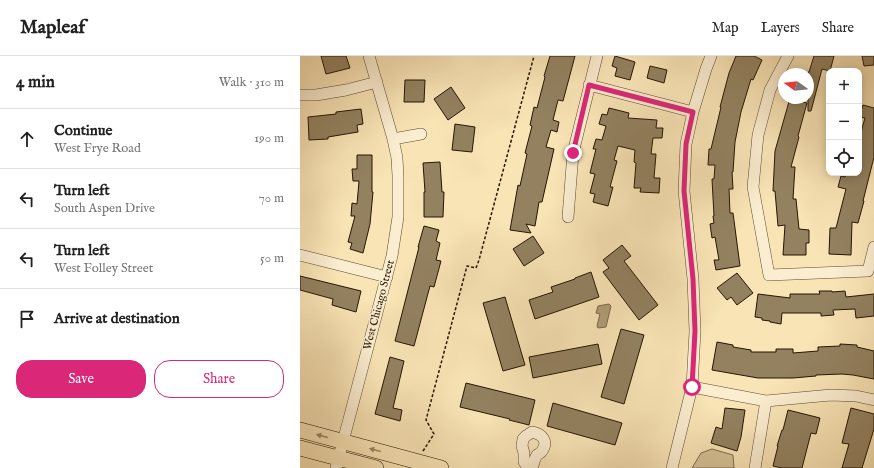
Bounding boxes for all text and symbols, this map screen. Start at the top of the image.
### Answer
text: Mapleaf [20,16,85,40]
text: Map [712,19,739,37]
text: Layers [761,19,800,37]
text: Share [822,19,854,37]
north arrow [778,68,814,104]
map controls [826,68,862,176]
button: + [826,68,862,104]
text: 4 min [16,72,55,93]
text: Walk · 310 m [219,74,284,91]
button: − [826,104,862,140]
text: Continue [54,121,112,140]
icon: ahead [16,128,38,150]
text: 190 m [254,130,284,147]
text: West Frye Road [54,140,141,157]
button: locate [826,140,862,176]
route end [564,144,582,162]
text: Turn left [54,181,110,200]
icon: left [16,188,38,210]
text: 70 m [259,190,284,207]
text: South Aspen Drive [54,200,155,217]
text: Turn left [54,241,110,260]
icon: left [16,248,38,270]
text: 50 m [260,250,284,267]
street label: West Chicago Street [360,258,398,352]
text: West Folley Street [54,260,153,277]
icon: arrive [16,308,38,330]
text: Arrive at destination [54,309,180,328]
button: Save [16,360,146,398]
button: Share [154,360,284,398]
route start [683,378,701,396]
one-way arrow [315,433,327,439]
one-way arrow [369,447,382,453]

